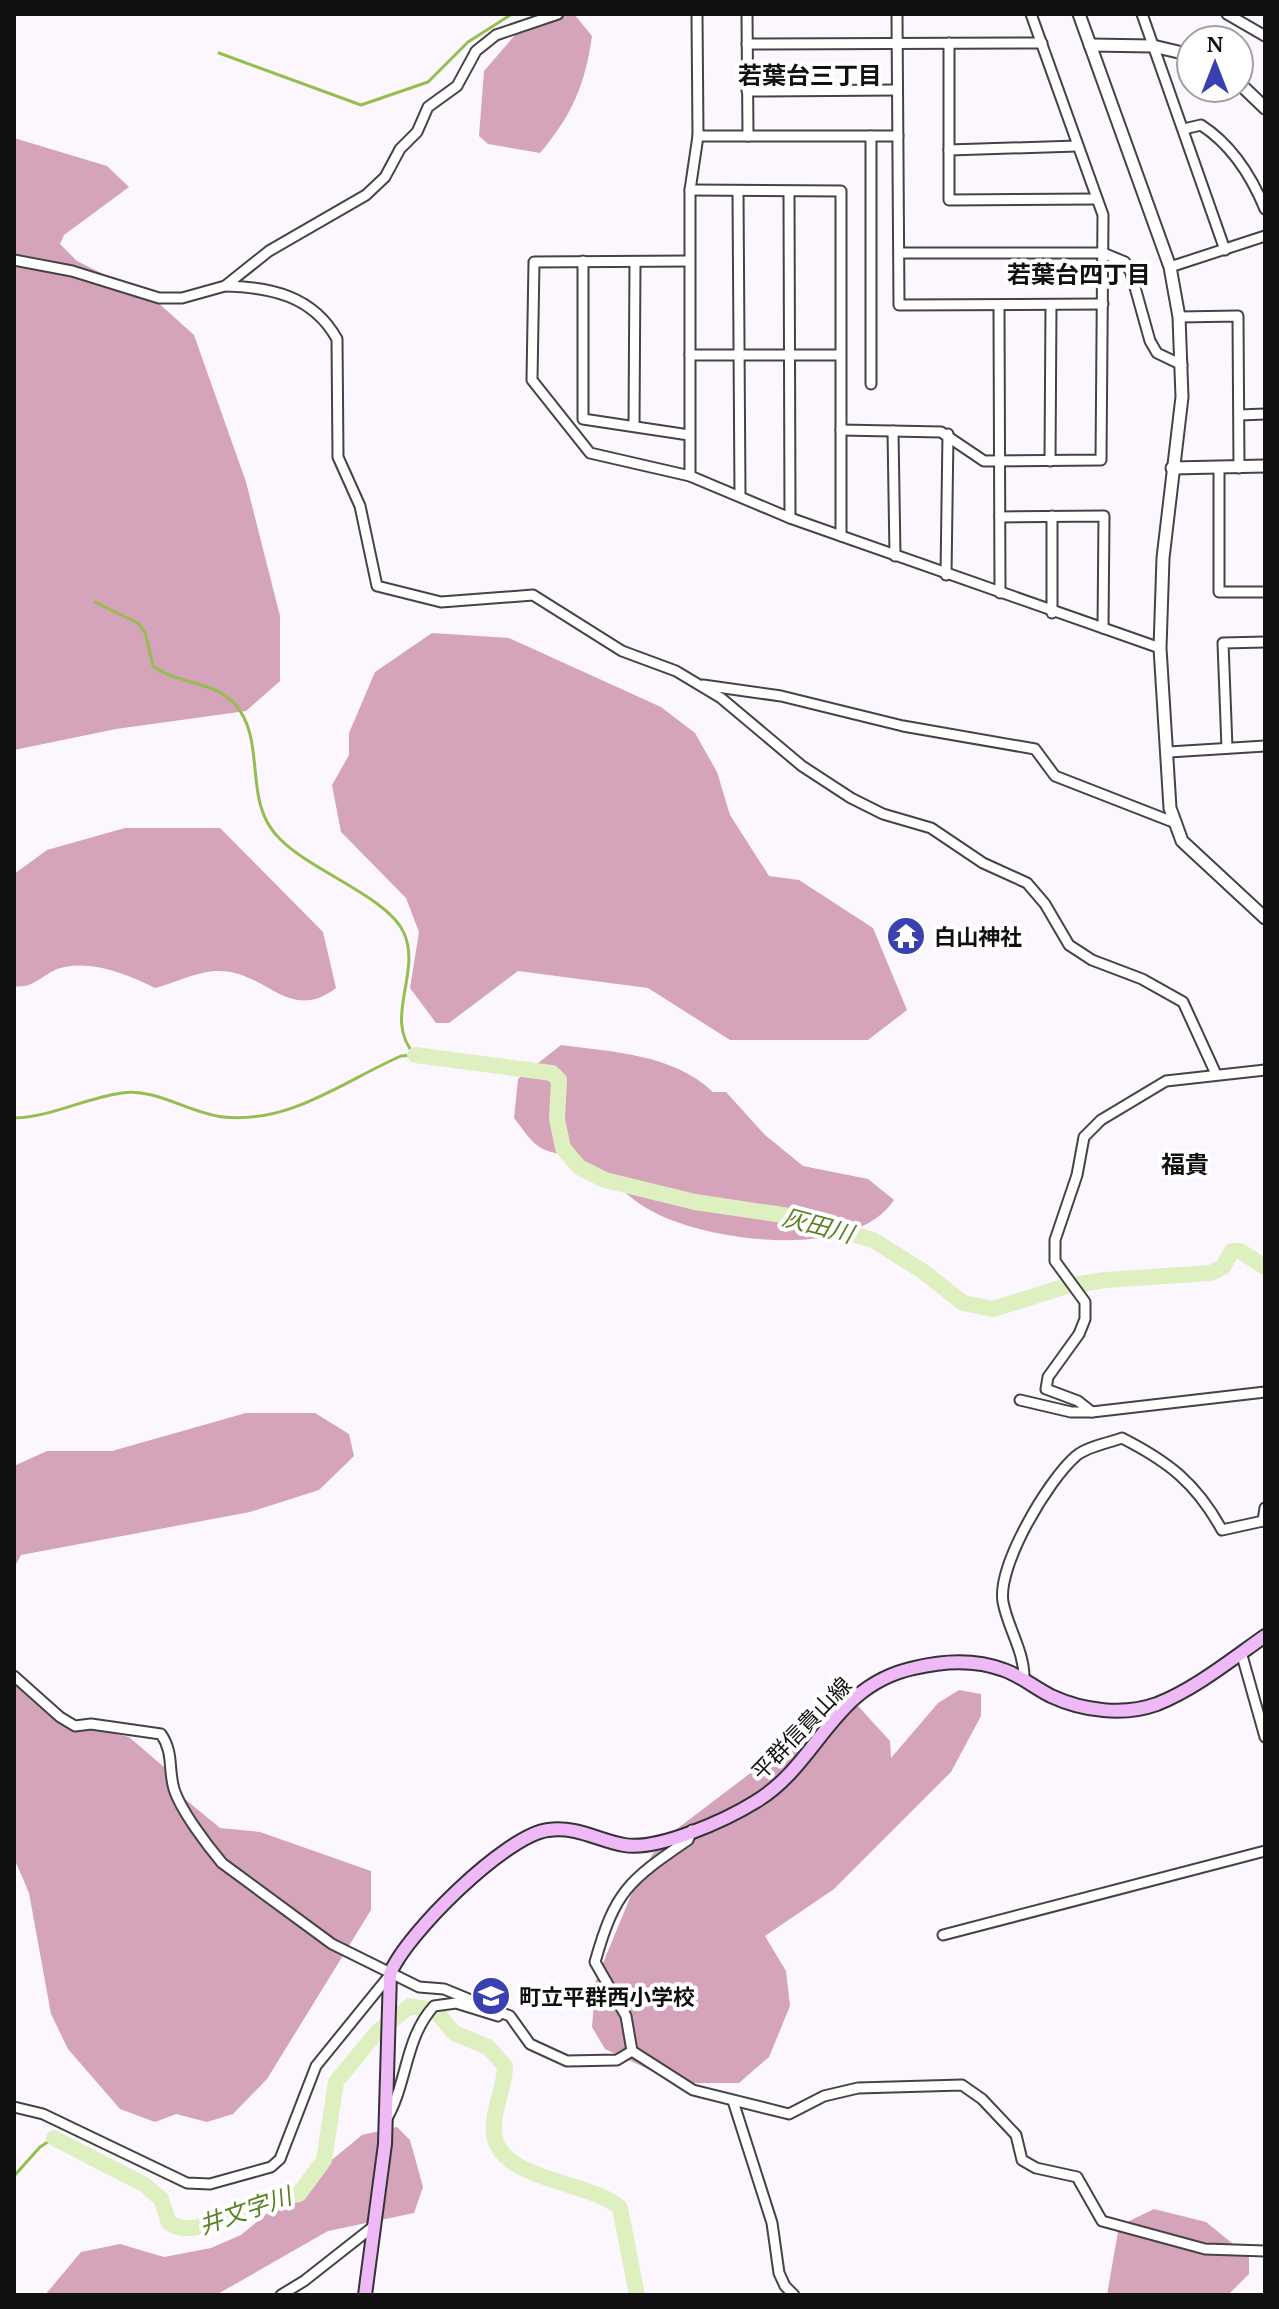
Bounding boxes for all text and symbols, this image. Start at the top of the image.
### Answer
north arrow [1175,24,1255,104]
text: N [1207,29,1224,58]
district label: 若葉台三丁目 [738,59,882,91]
district label: 若葉台四丁目 [1007,258,1151,290]
temple icon: 白山神社 [885,915,927,957]
place label: 白山神社 [934,922,1022,951]
district label: 福貴 [1161,1148,1209,1180]
water label: 灰田川 [779,1200,860,1251]
street label: 平群信貴山線 [745,1670,857,1786]
school or university icon: 町立平群西小学校 [470,1975,512,2017]
place label: 町立平群西小学校 [519,1982,695,2011]
water label: 井文字川 [194,2178,298,2241]

